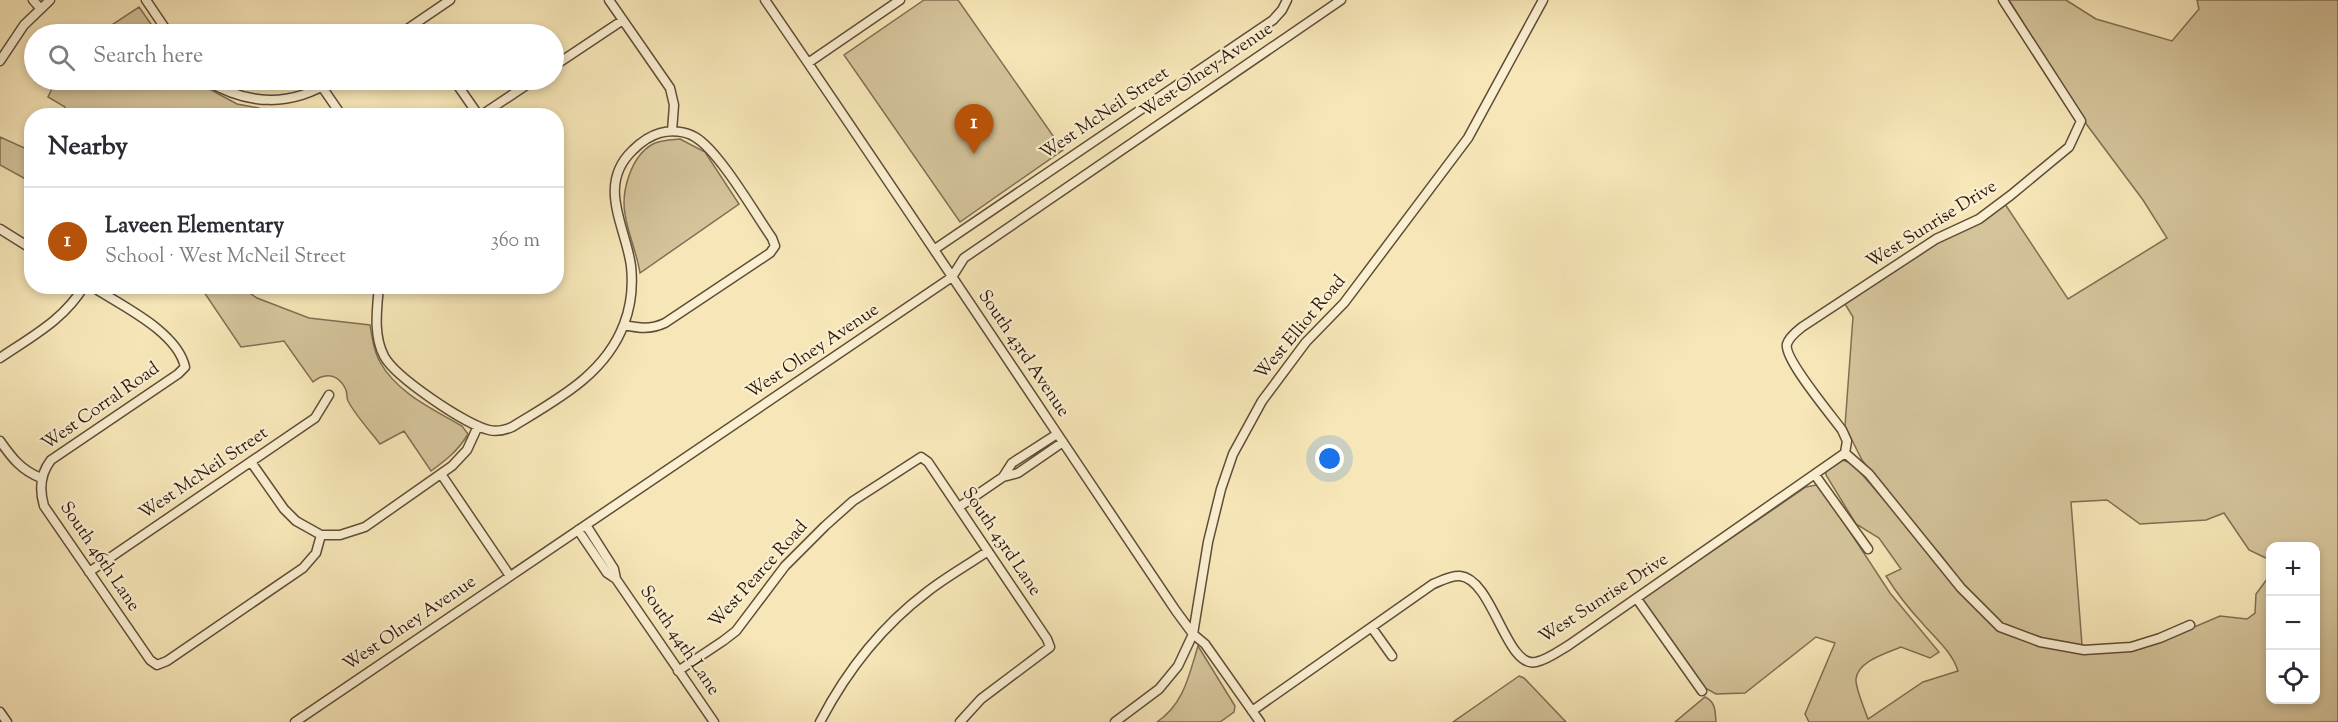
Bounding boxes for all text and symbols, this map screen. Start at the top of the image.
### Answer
street label: West Olney Avenue [1135,17,1279,125]
search box [24,24,564,90]
icon: search [45,41,78,74]
text: Search here [93,41,203,73]
street label: West McNeil Street [1035,61,1175,167]
pin: 1 [954,104,994,154]
text: Nearby [48,129,128,166]
street label: West Sunrise Drive [1862,174,2002,276]
text: Laveen Elementary [105,211,284,243]
text: 1 [64,227,71,256]
text: 360 m [491,227,540,256]
text: School · West McNeil Street [105,243,346,272]
street label: West Elliot Road [1249,270,1353,386]
street label: South 43rd Avenue [971,285,1075,423]
street label: West Olney Avenue [741,298,885,406]
street label: West Corral Road [37,357,165,457]
street label: West McNeil Street [134,421,274,527]
your location [1315,444,1344,473]
street label: South 43rd Lane [955,482,1047,602]
street label: South 46th Lane [52,497,146,617]
street label: West Pearce Road [703,515,815,635]
map controls [2266,542,2320,704]
button: + [2266,542,2320,596]
street label: West Sunrise Drive [1534,547,1674,651]
street label: West Olney Avenue [338,570,482,678]
street label: South 44th Lane [632,581,726,701]
button: − [2266,596,2320,650]
button: locate [2266,650,2320,704]

